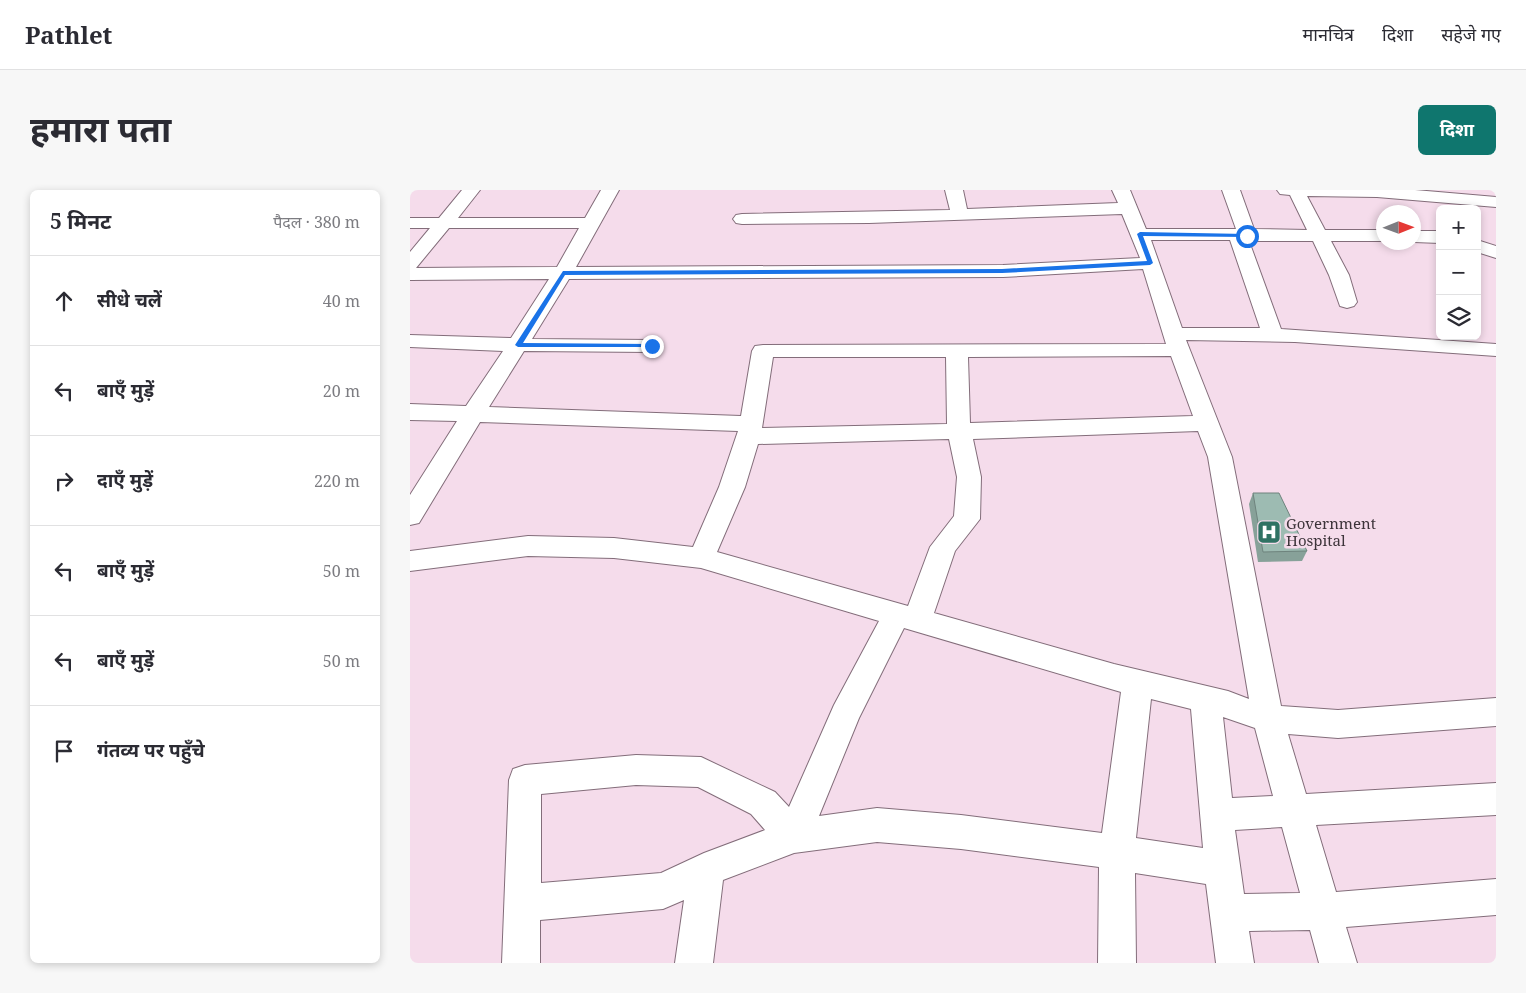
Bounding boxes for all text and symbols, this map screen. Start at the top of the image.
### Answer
text: Pathlet [25,18,112,51]
text: मानचित्र [1303,22,1354,46]
text: दिशा [1382,22,1413,46]
text: सहेजे गए [1441,22,1501,46]
text: हमारा पता [30,105,171,152]
button: दिशा [1418,105,1496,155]
north arrow [1376,205,1421,250]
map controls [1436,205,1481,340]
button: + [1436,205,1481,250]
text: 5 मिनट [50,207,111,235]
text: पैदल · 380 m [273,211,360,233]
route start [1236,225,1259,248]
button: − [1436,250,1481,295]
icon: ahead [50,287,78,315]
text: सीधे चलें [97,287,162,313]
text: 40 m [323,290,360,312]
button: layers [1436,295,1481,340]
route end [641,335,664,358]
icon: left [50,377,78,405]
text: बाएँ मुड़ें [97,377,154,403]
text: 20 m [323,380,360,402]
icon: right [50,467,78,495]
text: दाएँ मुड़ें [97,467,153,493]
text: 220 m [314,470,360,492]
place label: Government Hospital [1286,513,1376,550]
hospital icon: Government Hospital [1256,519,1282,545]
icon: left [50,557,78,585]
text: बाएँ मुड़ें [97,557,154,583]
text: 50 m [323,560,360,582]
icon: left [50,647,78,675]
text: बाएँ मुड़ें [97,647,154,673]
text: 50 m [323,650,360,672]
icon: arrive [50,737,78,765]
text: गंतव्य पर पहुँचे [97,737,205,763]

